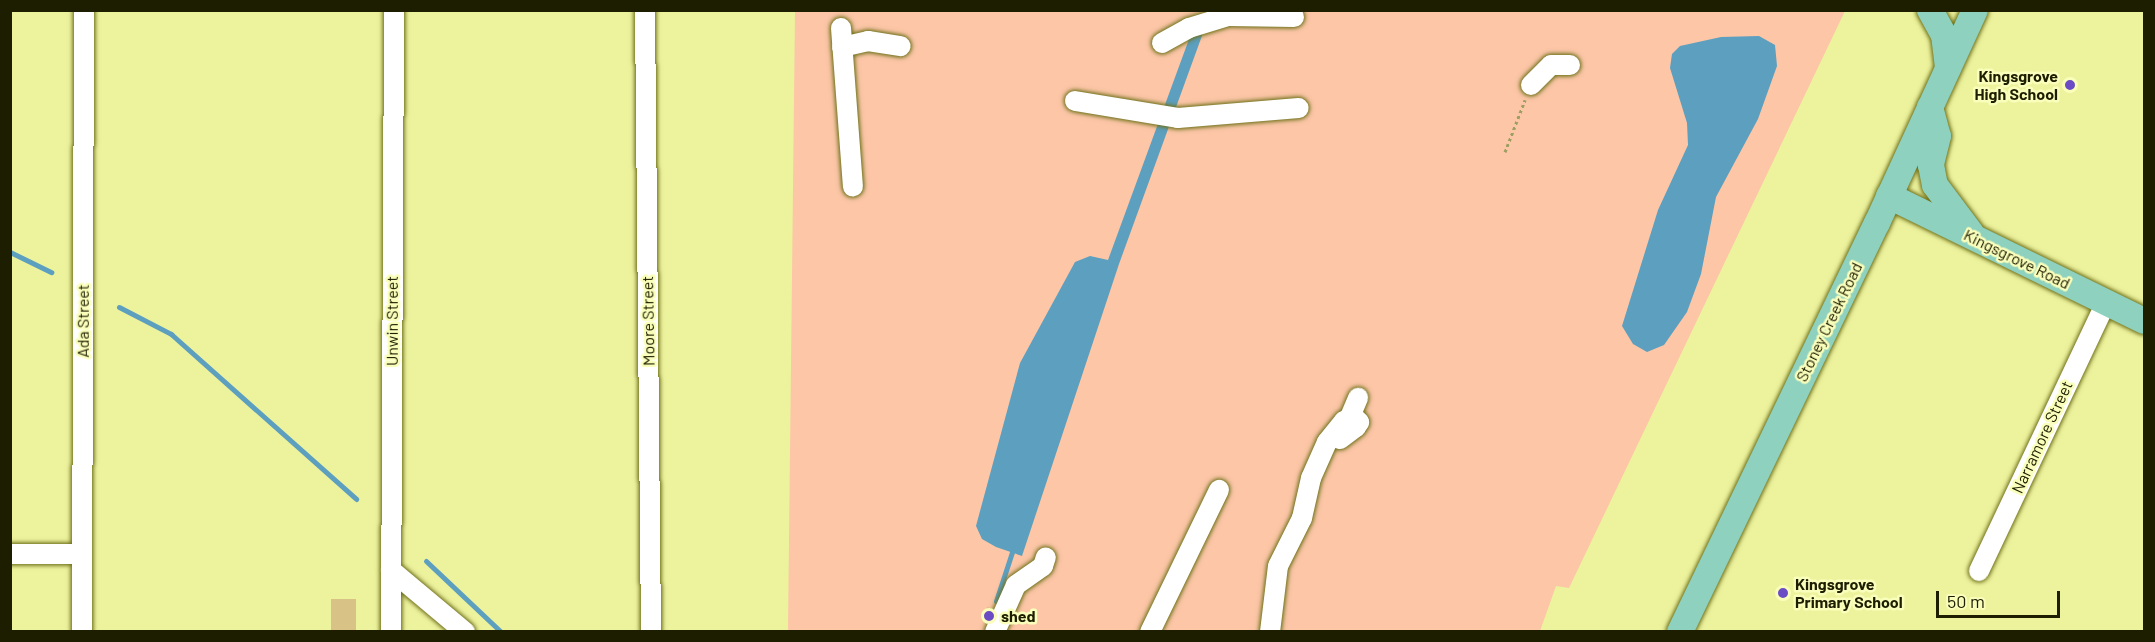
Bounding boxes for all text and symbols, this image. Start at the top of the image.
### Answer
place label: Kingsgrove High School [1974,66,2058,104]
marker: Kingsgrove High School [2063,78,2077,92]
street label: Kingsgrove Road [1961,225,2073,293]
street label: Stoney Creek Road [1792,259,1866,385]
street label: Unwin Street [382,276,402,366]
street label: Moore Street [638,276,658,366]
street label: Ada Street [73,284,93,358]
street label: Narramore Street [2008,378,2076,496]
place label: Kingsgrove Primary School [1795,574,1903,612]
scale bar [1939,579,2064,617]
marker: Kingsgrove Primary School [1776,586,1790,600]
text: 50 m [1947,590,1985,612]
place label: shed [1001,606,1036,626]
marker: shed [982,609,996,623]

